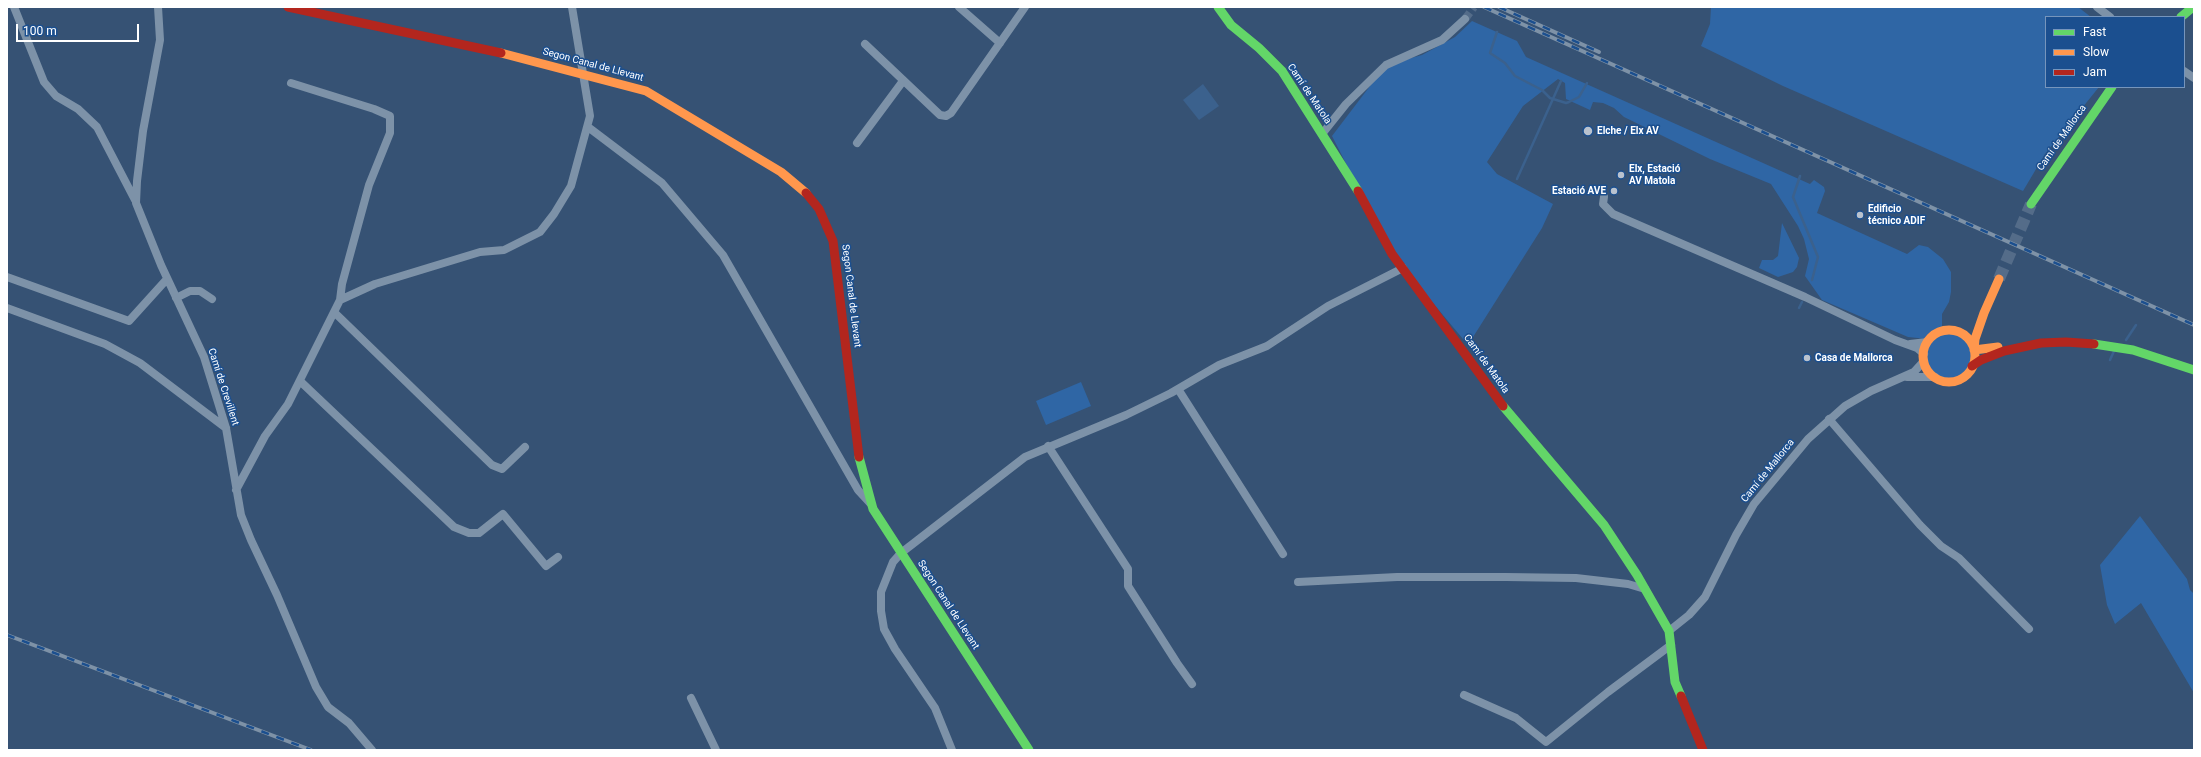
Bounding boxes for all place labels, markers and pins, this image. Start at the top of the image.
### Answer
marker: Elche / Elx AV [1582,125,1594,137]
place label: Elche / Elx AV [1597,125,1659,137]
place label: Elx, Estació AV Matola [1629,163,1680,186]
marker: Elx, Estació AV Matola [1616,170,1626,180]
place label: Estació AVE [1552,185,1606,197]
marker: Estació AVE [1609,186,1619,196]
place label: Edificio técnico ADIF [1868,203,1925,226]
marker: Edificio técnico ADIF [1855,210,1865,220]
place label: Casa de Mallorca [1815,352,1893,364]
marker: Casa de Mallorca [1802,353,1812,363]

